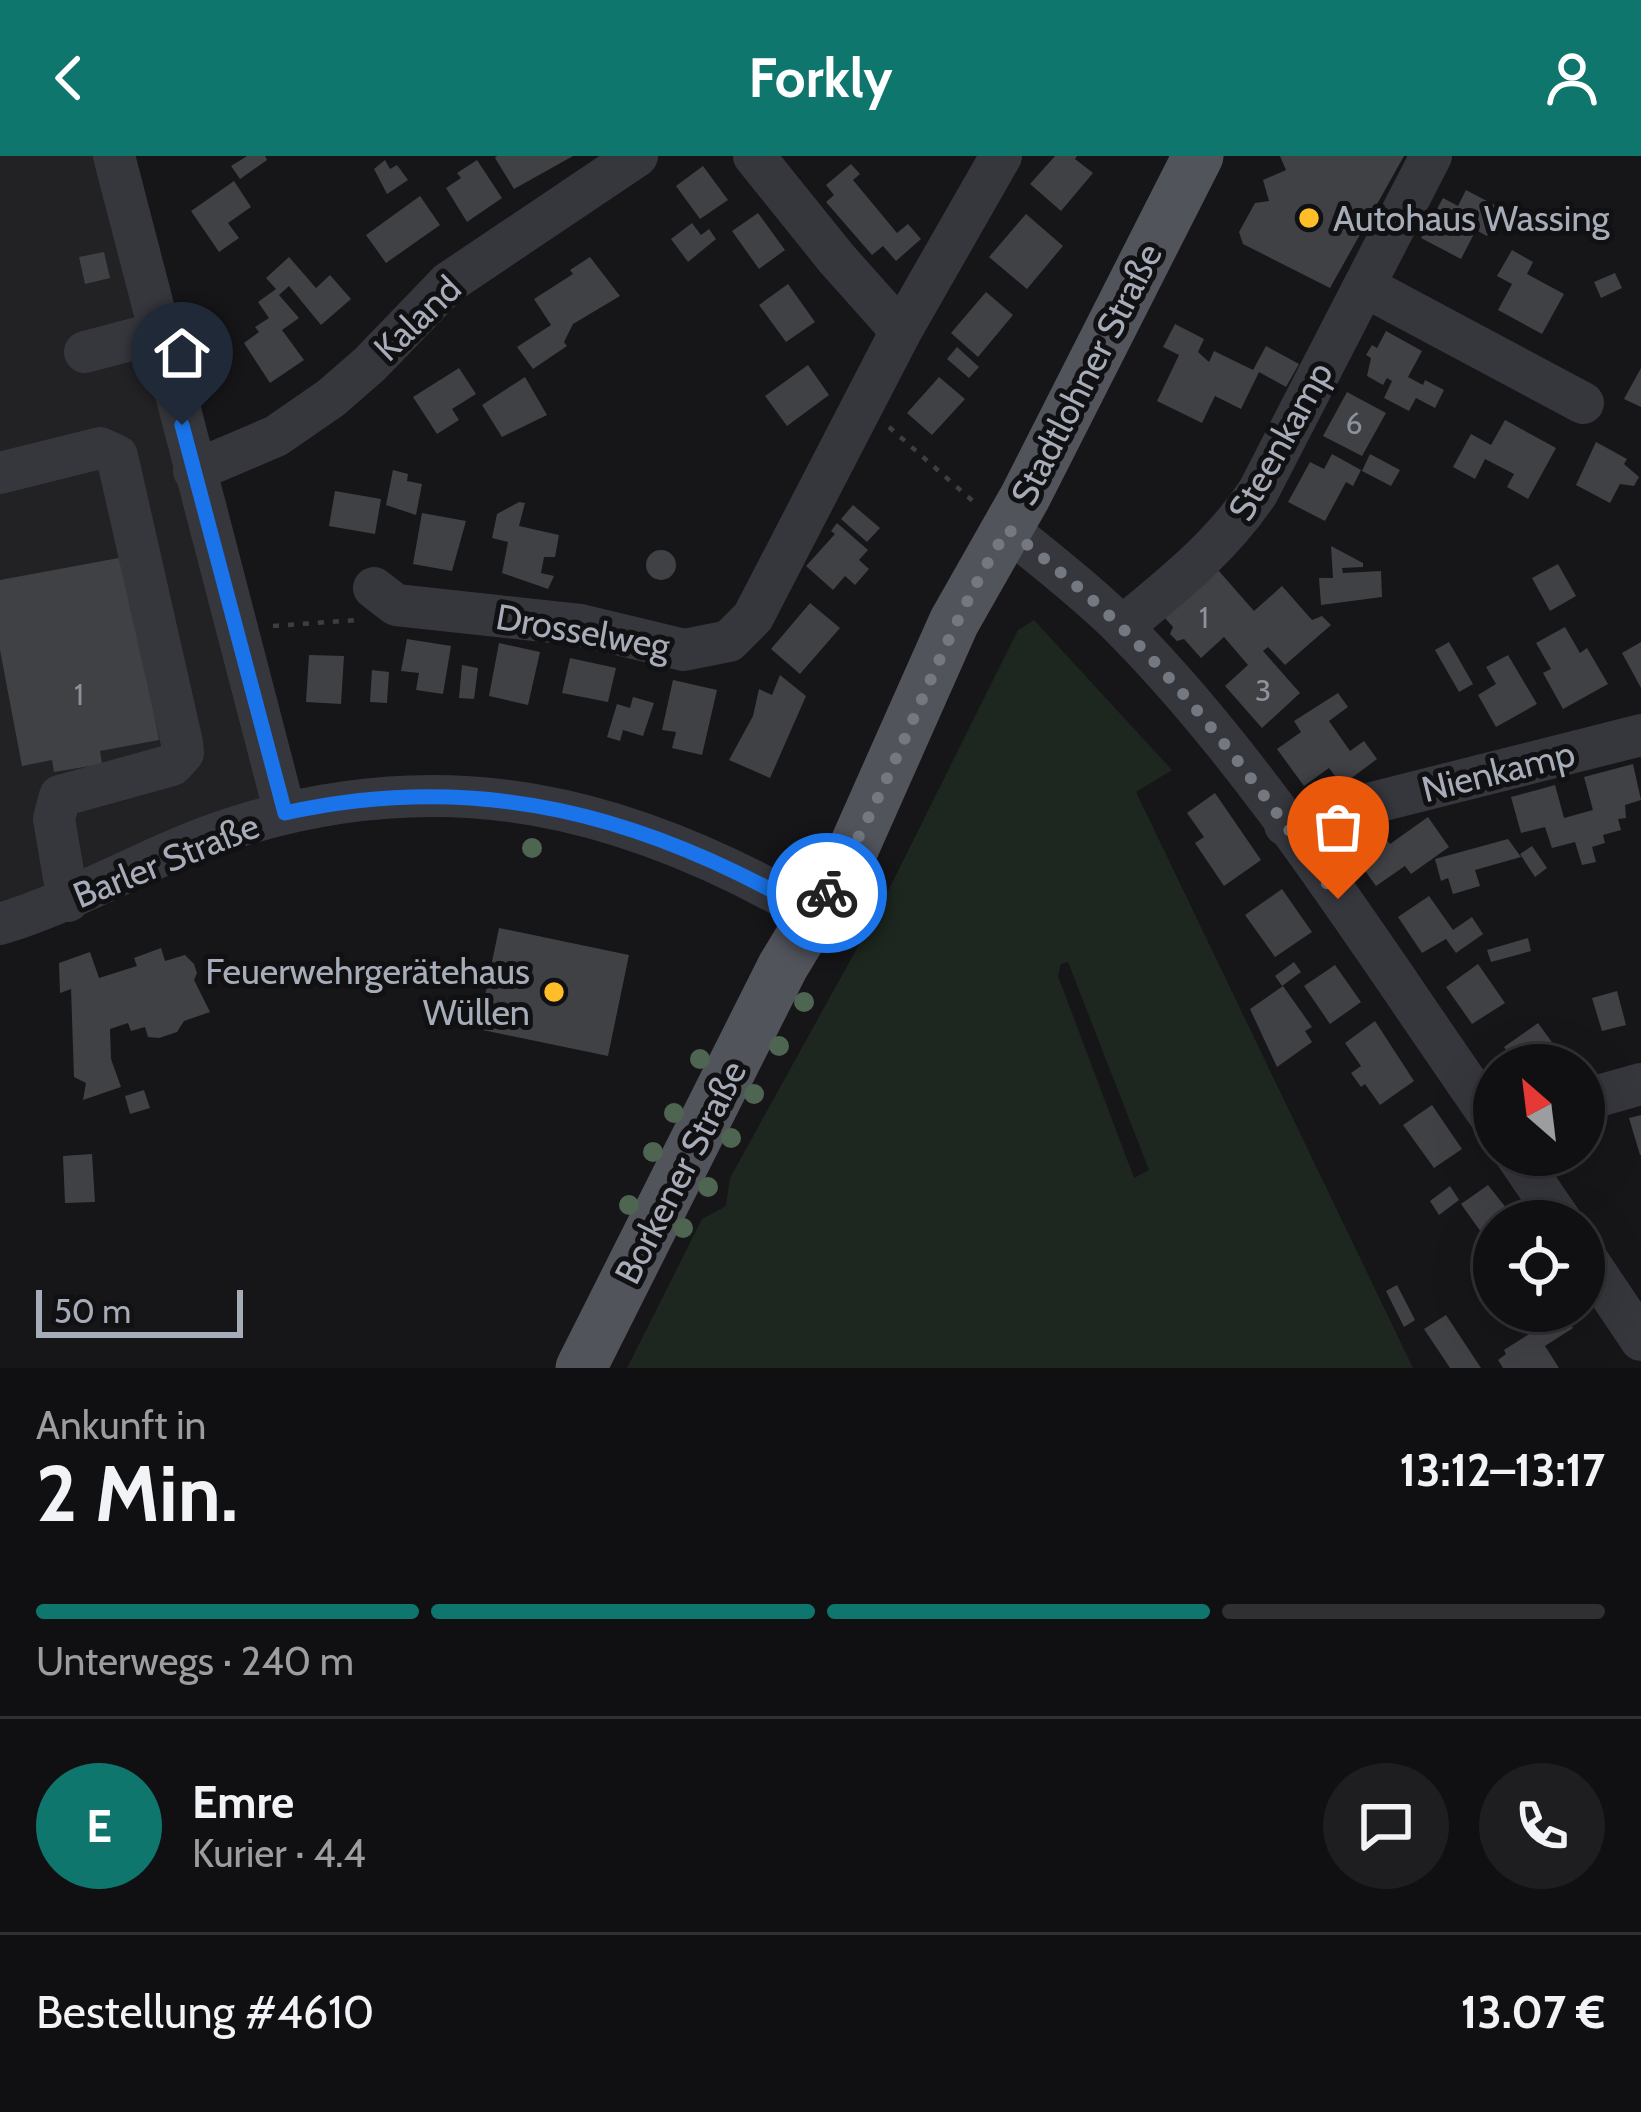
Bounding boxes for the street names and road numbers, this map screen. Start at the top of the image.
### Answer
street label: Stadtlohner Straße [1001,236,1171,512]
street label: Kaland [364,266,470,370]
street label: Steenkamp [1219,354,1341,528]
street label: Drosselweg [493,594,674,668]
street label: Nienkamp [1417,731,1579,811]
street label: Barler Straße [67,803,265,917]
street label: Borkener Straße [605,1053,755,1291]

